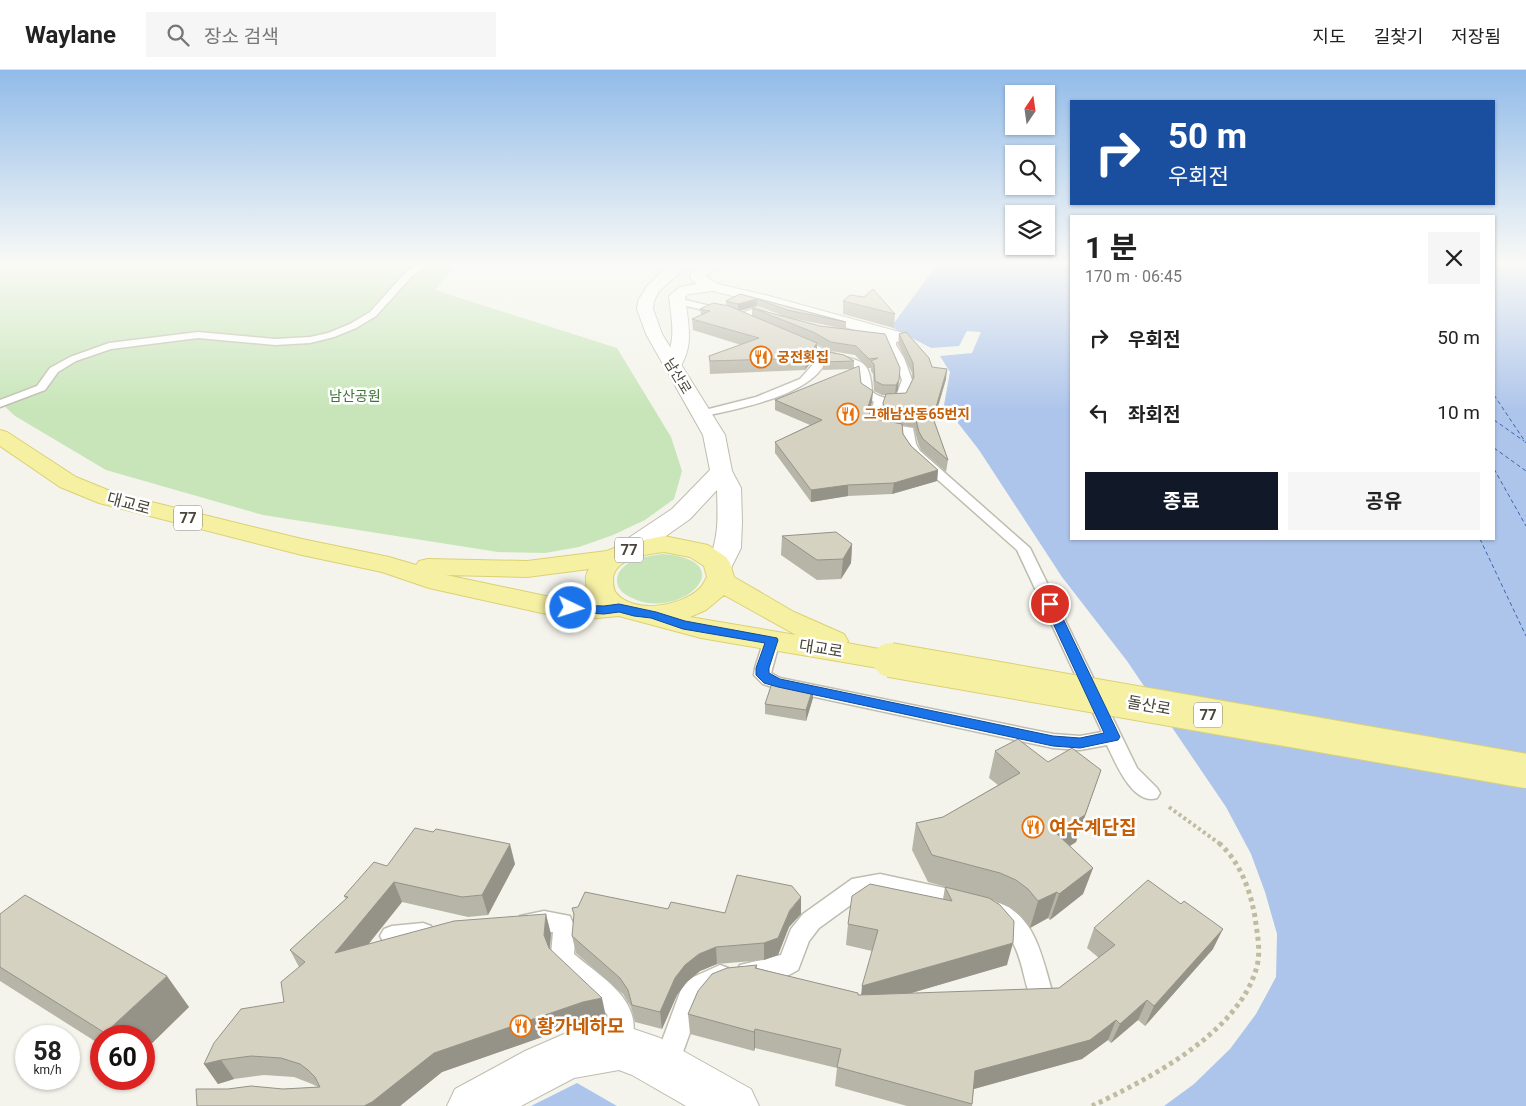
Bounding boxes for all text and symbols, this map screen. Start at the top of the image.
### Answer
search box [146,12,496,57]
text: Waylane [25,21,116,49]
icon: search [164,21,192,49]
text: 장소 검색 [204,25,279,48]
text: 지도 [1313,26,1346,47]
text: 길찾기 [1374,26,1423,47]
text: 저장됨 [1451,26,1501,47]
north arrow [1005,85,1055,135]
map controls [1005,85,1055,255]
text: 50 m [1168,116,1247,157]
icon: right [1085,120,1150,185]
button: search [1005,145,1055,195]
text: 우회전 [1168,164,1229,189]
button: layers [1005,205,1055,255]
text: 1 분 [1085,230,1137,265]
button: close [1428,232,1480,284]
text: 170 m · 06:45 [1085,267,1182,286]
icon: right [1085,324,1113,352]
text: 50 m [1437,326,1480,349]
text: 우회전 [1128,328,1180,351]
restaurant icon: 궁전횟집 [749,345,773,369]
place label: 궁전횟집 [777,349,829,365]
street label: 남산로 [661,355,695,397]
park label: 남산공원 [329,388,381,404]
icon: left [1085,399,1113,427]
text: 10 m [1437,401,1480,424]
restaurant icon: 그해남산동65번지 [836,402,860,426]
text: 좌회전 [1128,403,1180,426]
place label: 그해남산동65번지 [864,406,970,422]
button: 종료 [1085,472,1278,530]
button: 공유 [1288,472,1480,530]
street label: 대교로 [105,489,153,518]
road number: 77 [174,506,202,530]
road number: 77 [615,538,643,562]
position arrow [544,581,596,633]
pin [1029,583,1071,625]
icon: arrive [1036,590,1064,618]
street label: 대교로 [798,636,844,661]
street label: 돌산로 [1126,692,1173,719]
road number: 77 [1194,702,1222,728]
restaurant icon: 여수계단집 [1021,815,1045,839]
place label: 여수계단집 [1049,816,1136,839]
restaurant icon: 황가네하모 [509,1014,533,1038]
place label: 황가네하모 [537,1015,624,1038]
speed limit sign: 60 [90,1025,155,1090]
text: 58 [33,1037,62,1066]
text: km/h [33,1063,62,1077]

